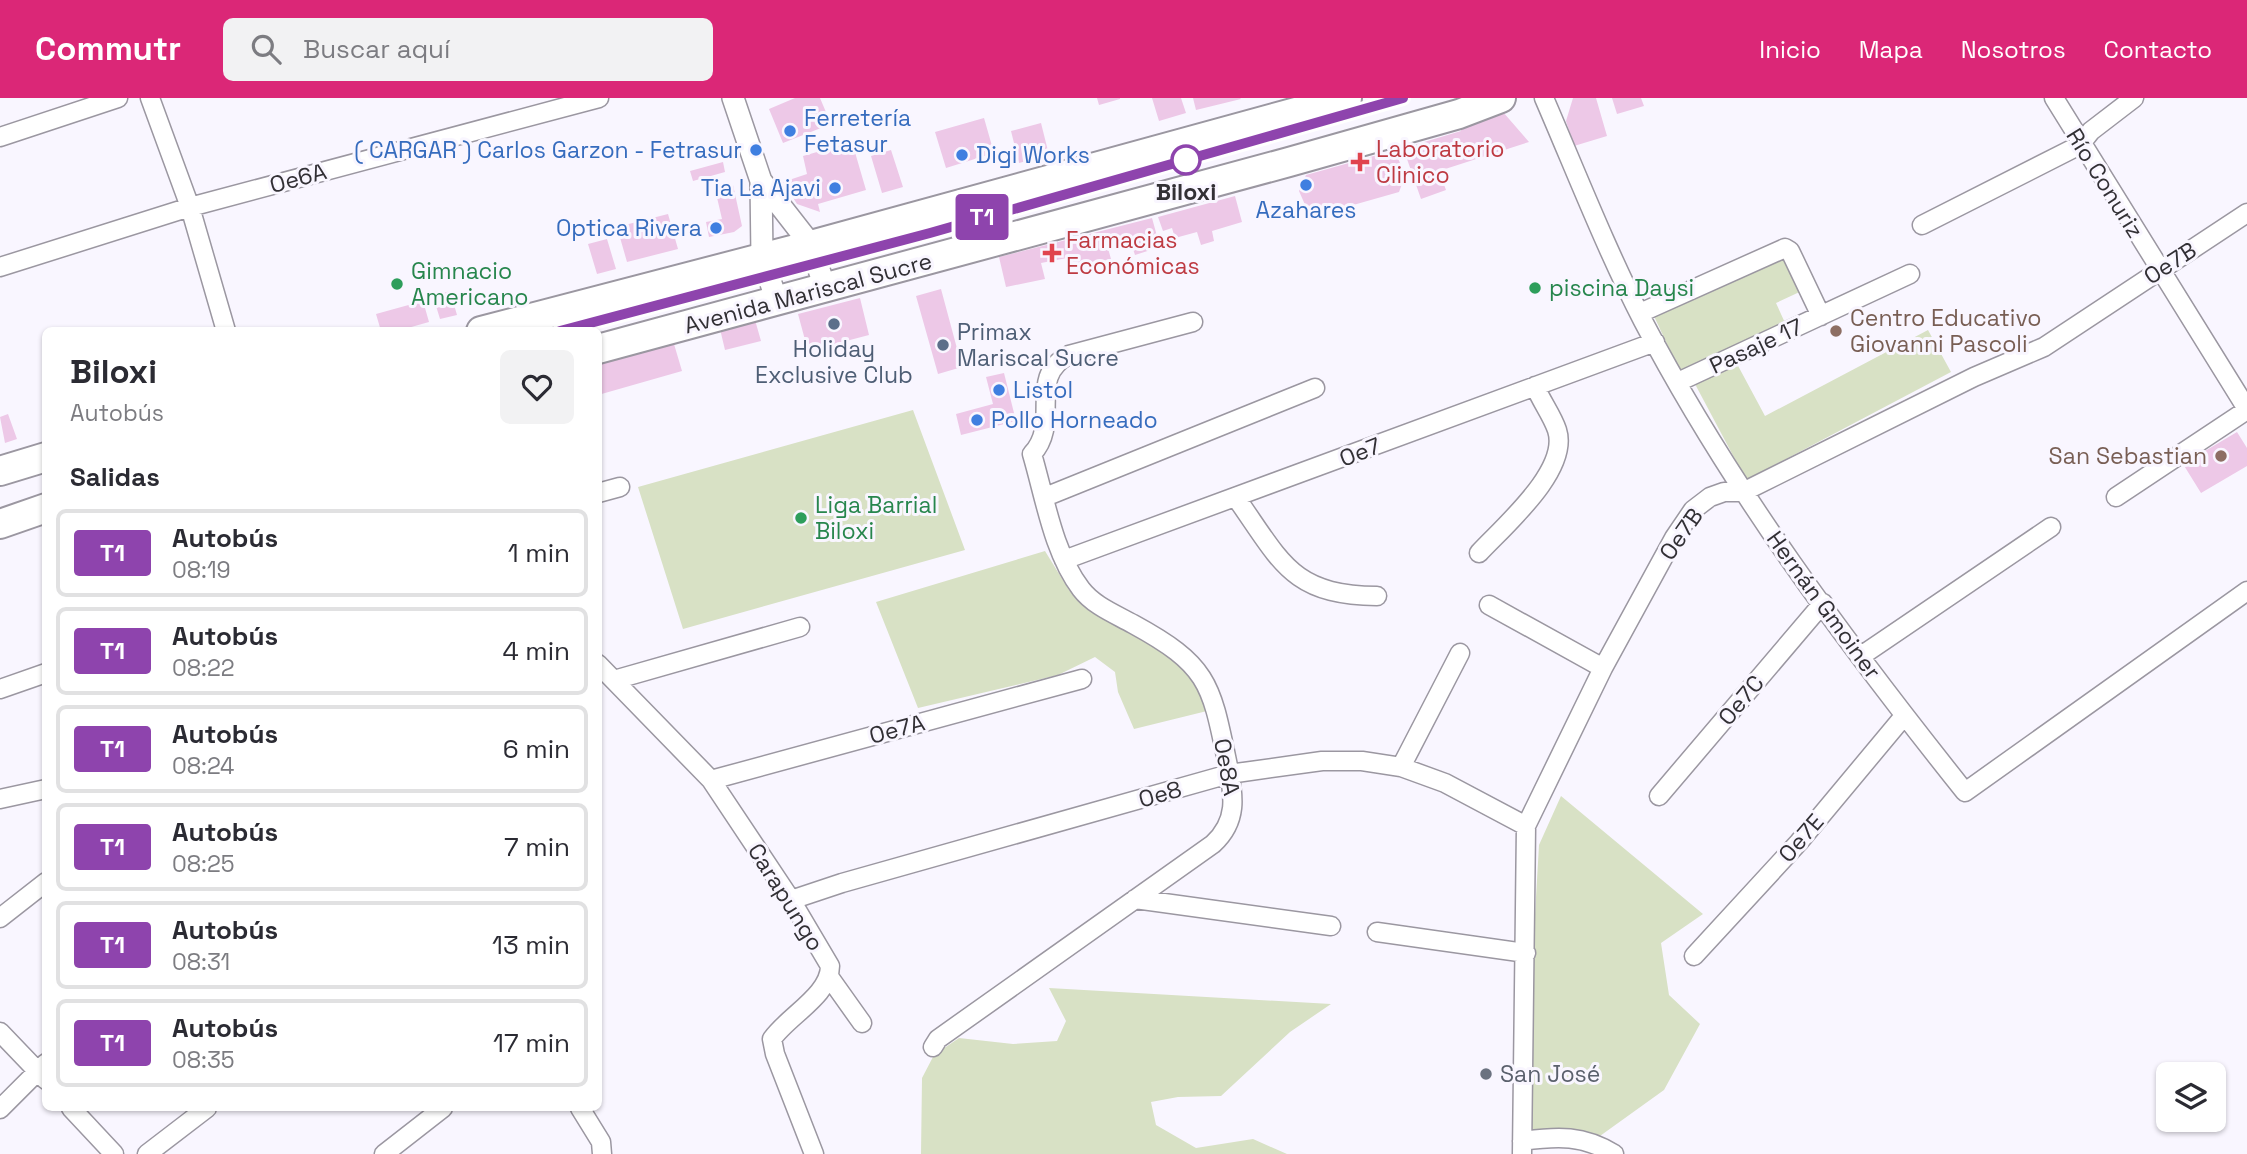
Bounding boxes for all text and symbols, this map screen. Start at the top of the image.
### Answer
search box [223,18,713,81]
text: Commutr [35,28,181,70]
icon: search [247,30,285,68]
text: Buscar aquí [303,32,450,66]
text: Inicio [1759,34,1821,65]
text: Mapa [1859,34,1923,65]
text: Nosotros [1961,34,2066,65]
text: Contacto [2104,34,2212,65]
place label: Ferretería Fetasur [804,103,911,159]
marker: Ferretería Fetasur [782,123,798,139]
street label: Río Conuriz [2060,123,2150,243]
place label: Laboratorio Clinico [1376,134,1505,190]
place label: ( CARGAR ) Carlos Garzon - Fetrasur [354,135,742,165]
place label: Digi Works [976,140,1090,170]
marker: ( CARGAR ) Carlos Garzon - Fetrasur [748,142,764,158]
marker: Biloxi [1171,145,1201,175]
marker: Digi Works [954,147,970,163]
marker: Laboratorio Clinico [1350,152,1370,172]
street label: Oe6A [266,156,330,200]
place label: Tia La Ajavi [701,173,821,203]
place label: Biloxi [1156,177,1216,207]
marker: Azahares [1298,177,1314,193]
marker: Tia La Ajavi [827,180,843,196]
line badge: T1 [950,194,1014,240]
place label: Azahares [1256,195,1356,225]
text: T1 [970,201,994,232]
place label: Optica Rivera [556,213,702,243]
marker: Optica Rivera [708,220,724,236]
place label: Farmacias Económicas [1066,225,1200,281]
street label: Oe7B [2138,235,2202,291]
street label: Avenida Mariscal Sucre [681,245,935,341]
marker: Farmacias Económicas [1044,245,1060,261]
place label: Gimnacio Americano [411,256,528,312]
place label: piscina Daysi [1549,273,1694,303]
marker: Gimnacio Americano [389,276,405,292]
marker: piscina Daysi [1527,280,1543,296]
place label: Centro Educativo Giovanni Pascoli [1850,303,2042,359]
street label: Pasaje 17 [1704,311,1808,381]
marker: Holiday Exclusive Club [826,316,842,332]
place label: Primax Mariscal Sucre [957,317,1119,373]
marker: Centro Educativo Giovanni Pascoli [1828,323,1844,339]
place label: Holiday Exclusive Club [755,334,913,390]
marker: Primax Mariscal Sucre [935,337,951,353]
button: heart [500,350,574,424]
text: Biloxi [70,351,157,393]
place label: Listol [1013,375,1073,405]
marker: Listol [991,382,1007,398]
text: Autobús [70,398,164,428]
place label: Pollo Horneado [991,405,1158,435]
marker: Pollo Horneado [969,412,985,428]
street label: Oe7 [1335,430,1385,474]
place label: San Sebastian [2049,441,2207,471]
marker: San Sebastian [2213,448,2229,464]
text: Salidas [70,460,160,494]
place label: Liga Barrial Biloxi [815,490,937,546]
street label: Oe7B [1652,502,1710,566]
marker: Liga Barrial Biloxi [793,510,809,526]
text: Autobús [172,521,278,555]
street label: Hernán Gmoiner [1760,525,1888,685]
text: 1 min [508,536,570,570]
text: T1 [100,537,125,568]
text: 08:19 [172,555,231,585]
text: Autobús [172,619,278,653]
text: 4 min [502,634,570,668]
text: T1 [100,635,125,666]
text: 08:22 [172,653,235,683]
street label: Oe7C [1711,669,1771,731]
street label: Oe7A [866,707,928,751]
text: Autobús [172,717,278,751]
text: 6 min [503,732,570,766]
text: T1 [100,733,125,764]
street label: Oe8A [1207,736,1247,798]
text: 08:24 [172,751,234,781]
street label: Oe8 [1135,774,1185,814]
street label: Oe7E [1772,807,1830,869]
text: Autobús [172,815,278,849]
text: 7 min [504,830,570,864]
text: T1 [100,831,125,862]
street label: Carapungo [741,838,831,956]
text: 08:25 [172,849,235,879]
text: Autobús [172,913,278,947]
text: 13 min [492,928,570,962]
text: T1 [100,929,125,960]
text: 08:31 [172,947,230,977]
text: Autobús [172,1011,278,1045]
text: 17 min [493,1026,570,1060]
text: T1 [100,1027,125,1058]
text: 08:35 [172,1045,235,1075]
place label: San José [1500,1059,1600,1089]
map controls [2156,1062,2226,1132]
button: layers [2156,1062,2226,1132]
marker: San José [1478,1066,1494,1082]

